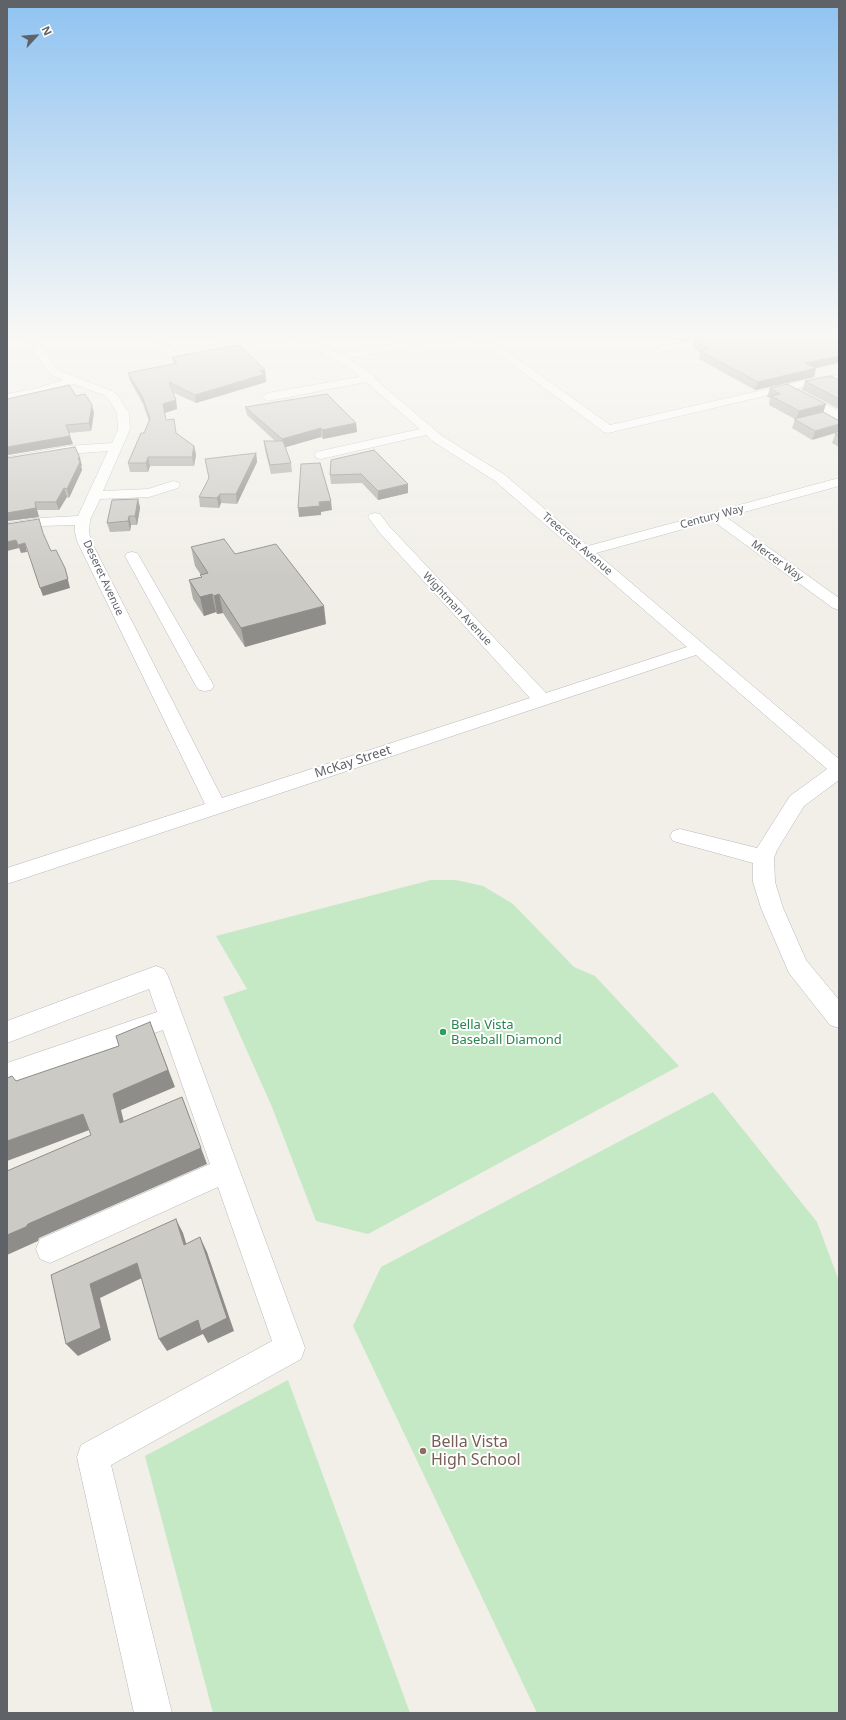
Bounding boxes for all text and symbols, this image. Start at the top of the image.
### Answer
north arrow [16,16,56,56]
text: N [39,23,56,38]
street label: Century Way [679,502,745,532]
street label: Treecrest Avenue [539,510,615,578]
street label: Deseret Avenue [80,538,126,618]
street label: Mercer Way [748,538,806,584]
street label: Wightman Avenue [420,570,494,648]
street label: McKay Street [313,742,393,782]
place label: Bella Vista Baseball Diamond [451,1017,562,1048]
marker: Bella Vista Baseball Diamond [438,1027,448,1037]
place label: Bella Vista High School [431,1432,521,1470]
marker: Bella Vista High School [418,1446,428,1456]

